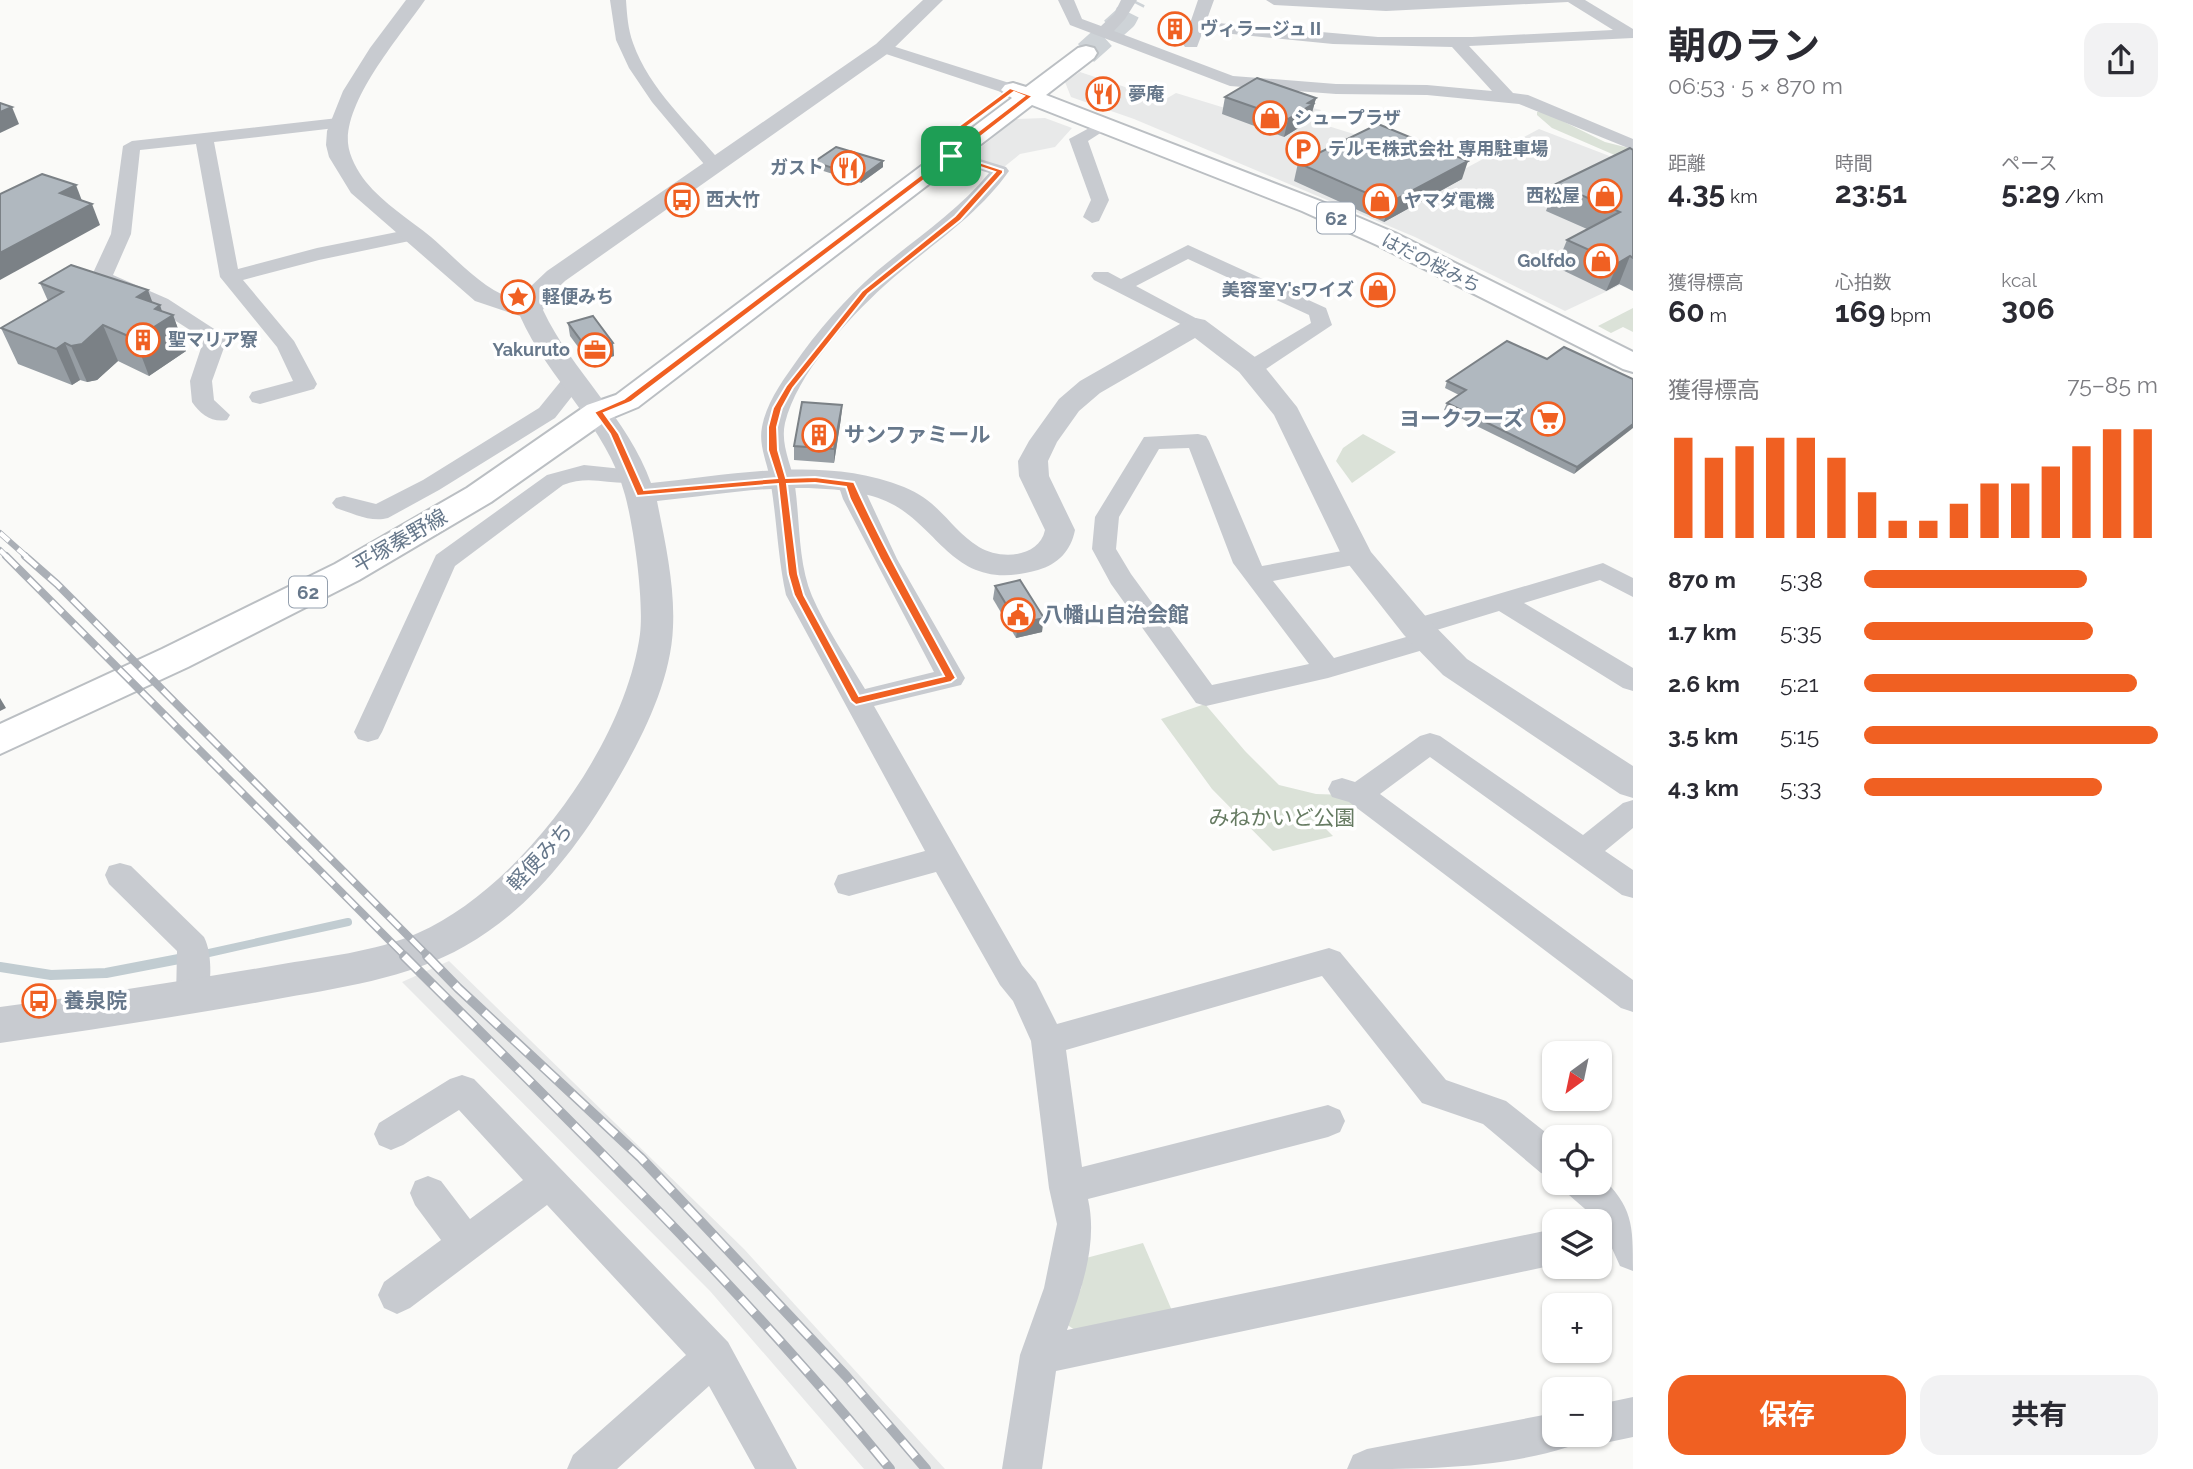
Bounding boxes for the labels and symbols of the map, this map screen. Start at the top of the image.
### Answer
building icon: ヴィラージュⅡ [1156,10,1194,48]
place label: ヴィラージュⅡ [1200,18,1324,39]
restaurant icon: 夢庵 [1084,75,1122,113]
place label: 夢庵 [1128,83,1164,104]
shop icon: シュープラザ [1251,99,1289,137]
place label: シュープラザ [1294,107,1401,128]
pin [921,126,981,186]
parking icon: テルモ株式会社 専用駐車場 [1284,130,1322,168]
place label: テルモ株式会社 専用駐車場 [1328,138,1548,159]
restaurant icon: ガスト [829,149,867,187]
place label: ガスト [770,157,824,178]
shop icon: 西松屋 [1586,177,1624,215]
bus stop icon: 西大竹 [663,181,701,219]
shop icon: ヤマダ電機 [1361,182,1399,220]
place label: 西松屋 [1526,185,1580,206]
place label: 西大竹 [706,189,760,210]
place label: ヤマダ電機 [1404,190,1495,211]
road number: 62 [1317,202,1355,233]
street label: はだの桜みち [1379,229,1484,296]
shop icon: Golfdo [1582,242,1620,280]
place label: Golfdo [1517,250,1576,271]
shop icon: 美容室Y'sワイズ [1359,271,1397,309]
place icon: 軽便みち [499,278,537,316]
place label: 美容室Y'sワイズ [1222,279,1354,300]
place label: 軽便みち [542,286,614,307]
building icon: 聖マリア寮 [124,321,162,359]
place label: 聖マリア寮 [168,329,258,350]
office icon: Yakuruto [576,331,614,369]
place label: Yakuruto [492,339,570,360]
supermarket icon: ヨークフーズ [1529,400,1567,438]
place label: ヨークフーズ [1399,406,1524,431]
building icon: サンファミール [800,416,838,454]
place label: サンファミール [844,422,990,447]
street label: 平塚秦野線 [348,503,451,578]
road number: 62 [289,576,327,608]
public building icon: 八幡山自治会館 [999,596,1037,634]
place label: 八幡山自治会館 [1042,602,1189,627]
park label: みねかいど公園 [1209,805,1356,830]
street label: 軽便みち [502,817,577,896]
bus stop icon: 養泉院 [20,982,58,1020]
place label: 養泉院 [64,988,127,1013]
north arrow [1542,1041,1612,1111]

